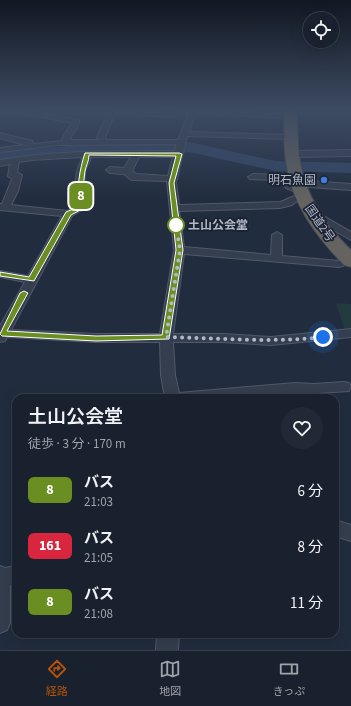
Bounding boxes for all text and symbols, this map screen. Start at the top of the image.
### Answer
map controls [303,12,339,48]
button: locate [303,12,339,48]
place label: 明石魚園 [268,172,316,189]
marker: 明石魚園 [319,175,329,185]
line badge: 8 [68,183,94,209]
text: 8 [77,186,85,206]
street label: 国道2号 [301,201,339,245]
marker: 土山公会堂 [167,216,185,234]
place label: 土山公会堂 [188,217,248,234]
your location [313,327,333,347]
text: 土山公会堂 [28,404,123,431]
button: heart [281,407,323,449]
text: 徒歩 · 3 分 · 170 m [28,435,126,453]
text: バス [84,472,114,493]
text: 8 [46,480,54,500]
text: 6 分 [298,481,323,502]
text: 21:03 [84,493,113,511]
text: バス [84,528,114,549]
text: 161 [39,536,61,556]
text: 8 分 [298,537,323,558]
text: 21:05 [84,549,113,567]
text: バス [84,584,114,605]
text: 8 [46,592,54,612]
text: 11 分 [290,593,323,614]
text: 21:08 [84,605,113,623]
tab: 経路 [46,658,68,699]
tab: 地図 [159,658,181,699]
tab: きっぷ [273,658,305,699]

